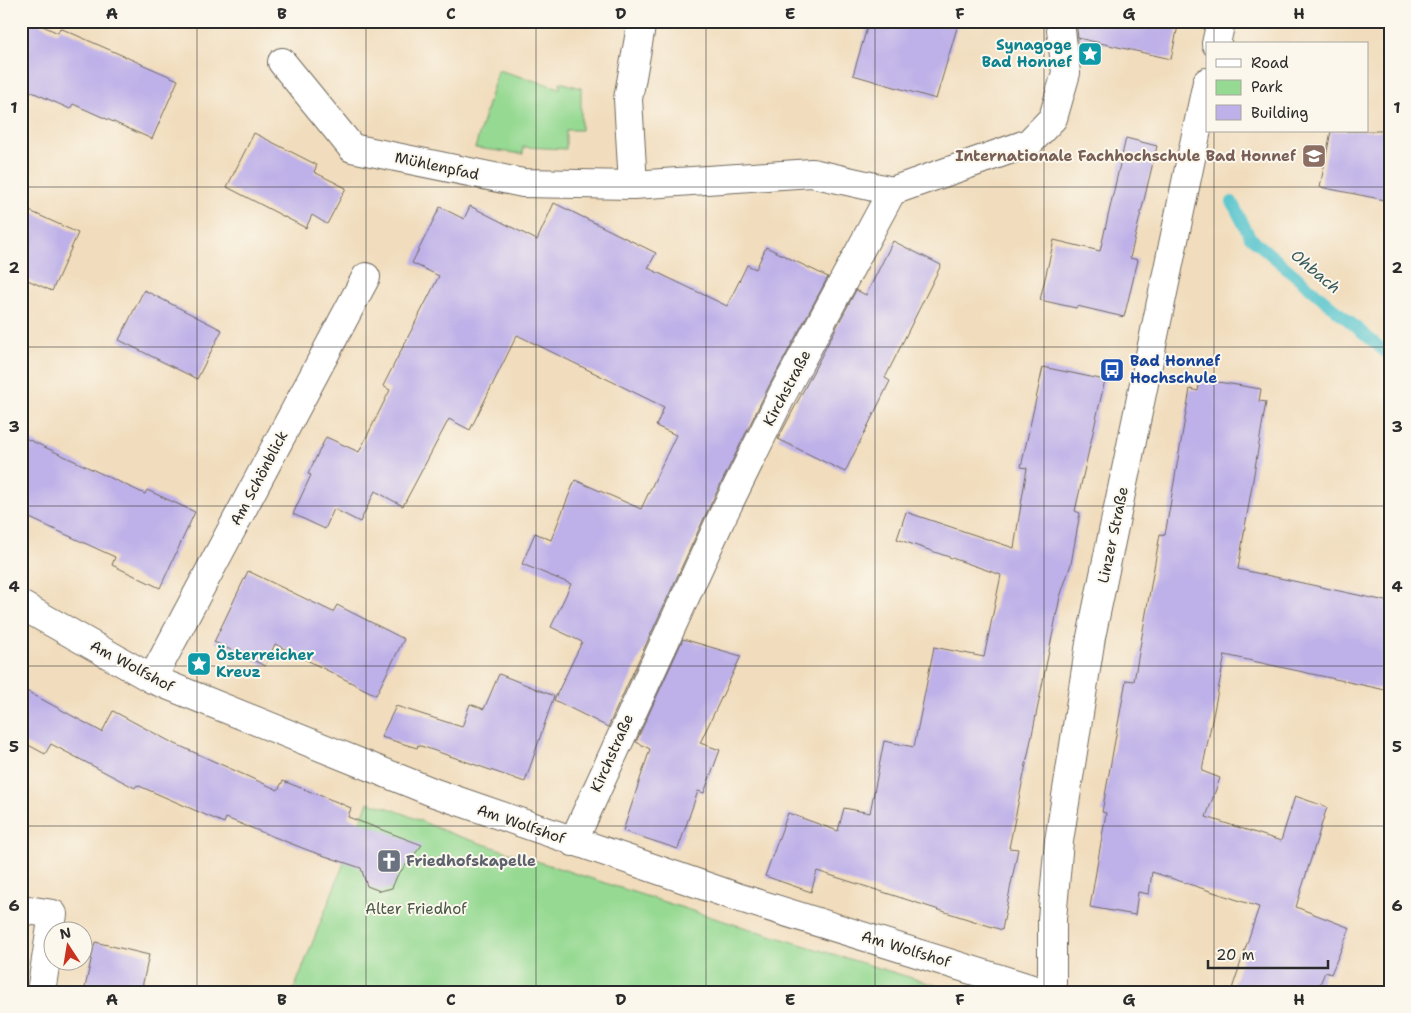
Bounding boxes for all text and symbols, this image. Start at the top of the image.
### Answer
text: A [106,3,118,24]
text: B [277,3,287,24]
text: C [446,3,456,24]
text: D [615,3,627,24]
text: E [785,3,795,24]
text: F [955,3,965,24]
text: G [1123,3,1136,24]
text: H [1293,3,1305,24]
place label: Synagoge Bad Honnef [982,35,1072,72]
place icon: Synagoge Bad Honnef [1077,41,1103,67]
legend [1206,42,1368,132]
text: Road [1251,53,1289,73]
text: Park [1251,77,1283,97]
text: 1 [10,97,18,118]
text: 1 [1393,97,1401,118]
text: Building [1251,103,1308,123]
school or university icon: Internationale Fachhochschule Bad Honnef [1301,143,1327,169]
place label: Internationale Fachhochschule Bad Honnef [955,146,1296,166]
street label: Mühlenpfad [393,147,482,185]
water label: Ohbach [1286,244,1345,298]
text: 2 [8,257,20,278]
text: 2 [1391,257,1403,278]
street label: Kirchstraße [759,346,815,430]
place label: Bad Honnef Hochschule [1130,351,1220,388]
bus stop icon: Bad Honnef Hochschule [1099,357,1125,383]
text: 3 [8,416,20,437]
text: 3 [1391,416,1403,437]
street label: Am Schönblick [226,427,292,529]
street label: Linzer Straße [1093,485,1133,585]
text: 4 [8,576,20,597]
text: 4 [1391,576,1403,597]
street label: Am Wolfshof [87,636,178,697]
place label: Österreicher Kreuz [216,645,314,682]
place icon: Österreicher Kreuz [186,651,212,677]
street label: Kirchstraße [586,711,638,795]
text: 5 [9,736,19,757]
text: 5 [1392,736,1402,757]
street label: Am Wolfshof [474,800,568,849]
church icon: Friedhofskapelle [376,848,402,874]
place label: Friedhofskapelle [406,851,536,871]
text: 6 [8,895,20,916]
text: 6 [1391,895,1403,916]
park label: Alter Friedhof [365,899,467,919]
north arrow [42,920,92,970]
text: N [58,923,73,943]
street label: Am Wolfshof [859,926,953,972]
scale bar [1208,938,1328,970]
text: 20 m [1216,945,1255,965]
text: A [106,989,118,1010]
text: B [277,989,287,1010]
text: C [446,989,456,1010]
text: D [615,989,627,1010]
text: E [785,989,795,1010]
text: F [955,989,965,1010]
text: G [1123,989,1136,1010]
text: H [1293,989,1305,1010]

